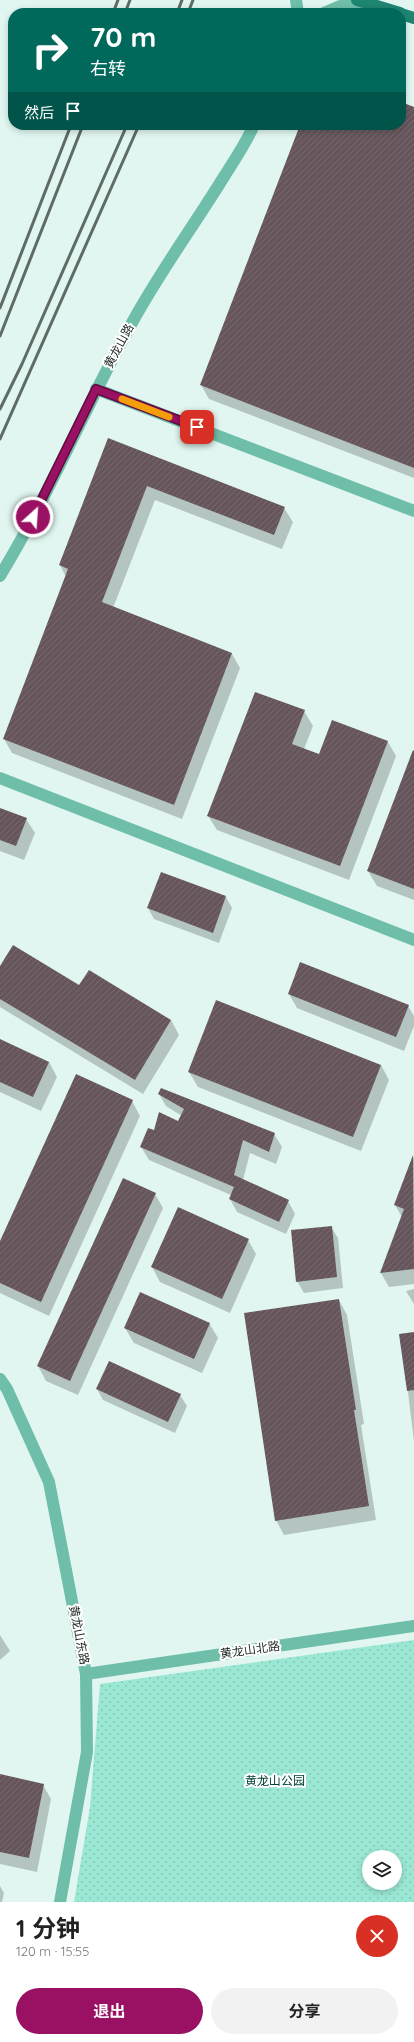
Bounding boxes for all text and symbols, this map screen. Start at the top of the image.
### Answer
text: 70 m [90,19,156,54]
icon: right [24,24,76,76]
text: 右转 [90,57,126,80]
icon: arrive [62,100,84,122]
text: 然后 [24,103,54,122]
street label: 黄龙山路 [101,321,136,370]
pin [180,410,214,444]
icon: arrive [186,416,208,438]
position arrow [12,496,54,538]
street label: 黄龙山东路 [66,1604,93,1666]
street label: 黄龙山北路 [219,1638,281,1661]
park label: 黄龙山公园 [245,1773,305,1788]
map controls [362,1850,402,1890]
button: layers [362,1850,402,1890]
text: 1 分钟 [16,1913,80,1943]
button: close [356,1915,398,1957]
text: 120 m · 15:55 [16,1943,89,1959]
button: 退出 [16,1988,203,2034]
button: 分享 [211,1988,398,2034]

